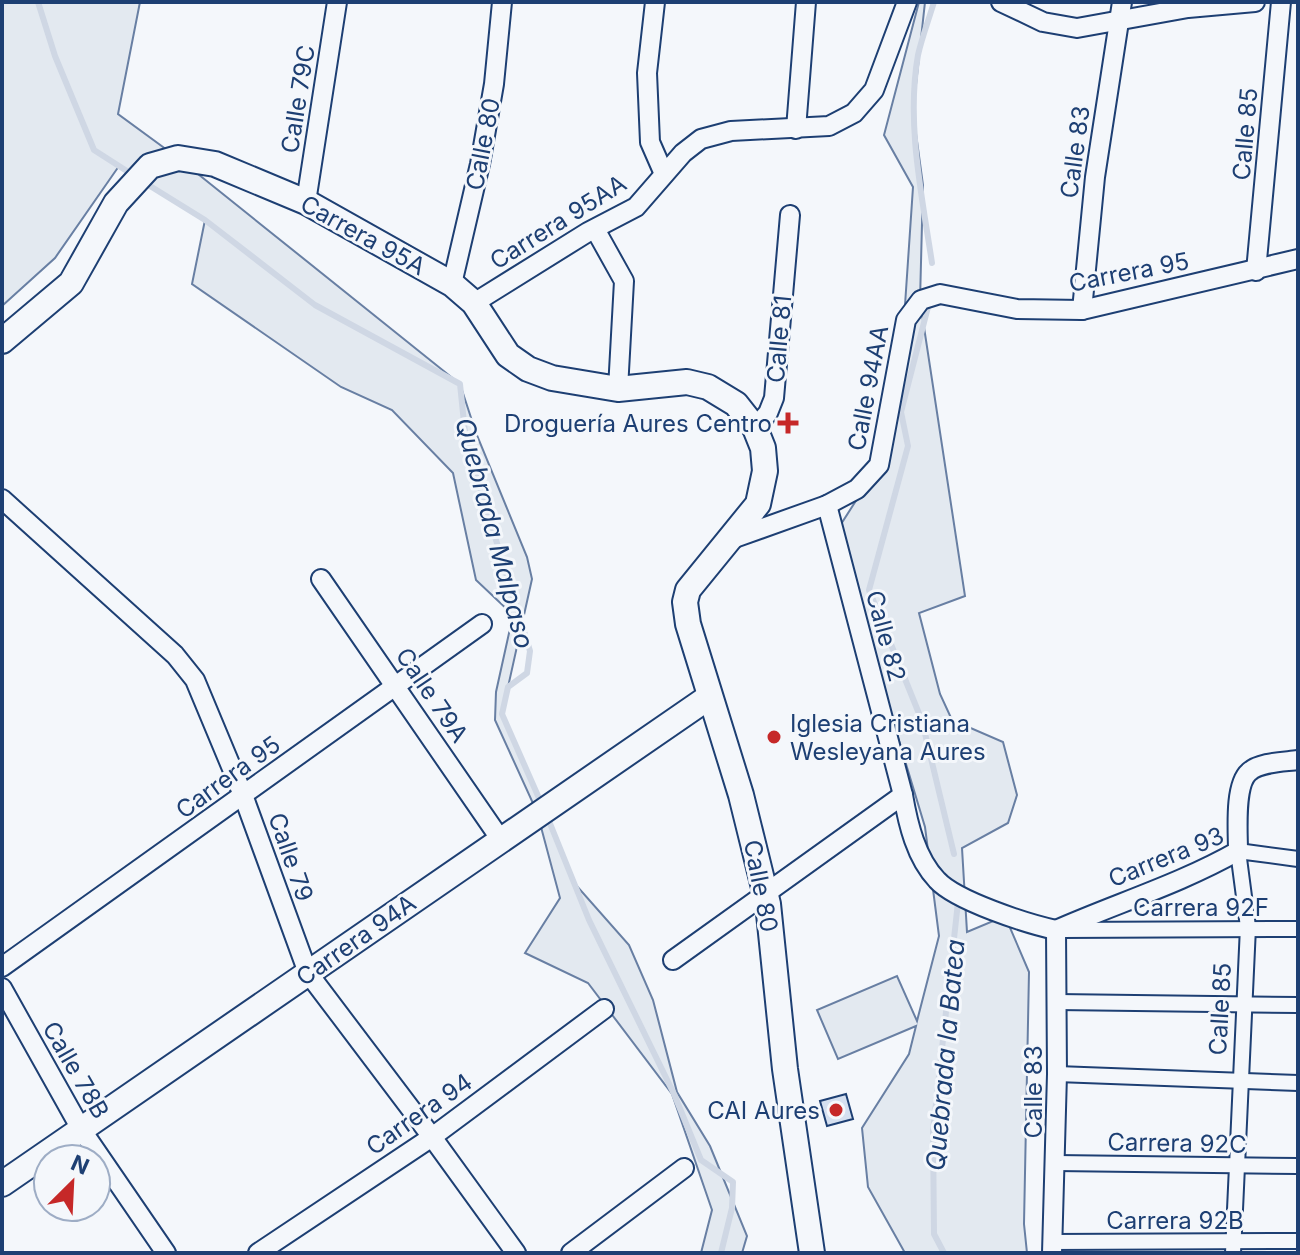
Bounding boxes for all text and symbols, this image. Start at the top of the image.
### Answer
street label: Calle 79C [275,43,321,155]
street label: Calle 85 [1227,87,1263,181]
street label: Calle 80 [460,95,506,193]
street label: Calle 83 [1054,104,1096,200]
street label: Carrera 95AA [484,169,632,275]
street label: Carrera 95A [295,189,431,281]
street label: Carrera 95 [1066,246,1192,298]
street label: Calle 81 [761,294,797,384]
street label: Calle 94AA [842,323,894,453]
place label: Droguería Aures Centro [504,409,772,438]
water label: Quebrada Malpaso [449,414,541,652]
marker: Droguería Aures Centro [779,414,797,432]
street label: Calle 82 [860,587,912,685]
street label: Calle 79A [390,642,474,748]
place label: Iglesia Cristiana Wesleyana Aures [790,709,986,766]
marker: Iglesia Cristiana Wesleyana Aures [765,728,783,746]
street label: Carrera 95 [170,729,286,825]
street label: Calle 79 [262,809,320,905]
street label: Carrera 93 [1104,821,1228,893]
street label: Calle 80 [738,837,784,935]
street label: Carrera 94A [291,888,421,992]
street label: Carrera 92F [1133,893,1269,922]
water label: Quebrada la Batea [919,938,971,1172]
street label: Calle 85 [1203,962,1237,1056]
street label: Calle 78B [37,1016,115,1124]
street label: Calle 83 [1019,1045,1048,1139]
street label: Carrera 94 [360,1067,478,1161]
place label: CAI Aures [707,1096,820,1125]
marker: CAI Aures [827,1101,845,1119]
street label: Carrera 92C [1107,1127,1247,1159]
north arrow [32,1143,112,1223]
text: N [67,1149,93,1180]
street label: Carrera 92B [1106,1206,1244,1235]

